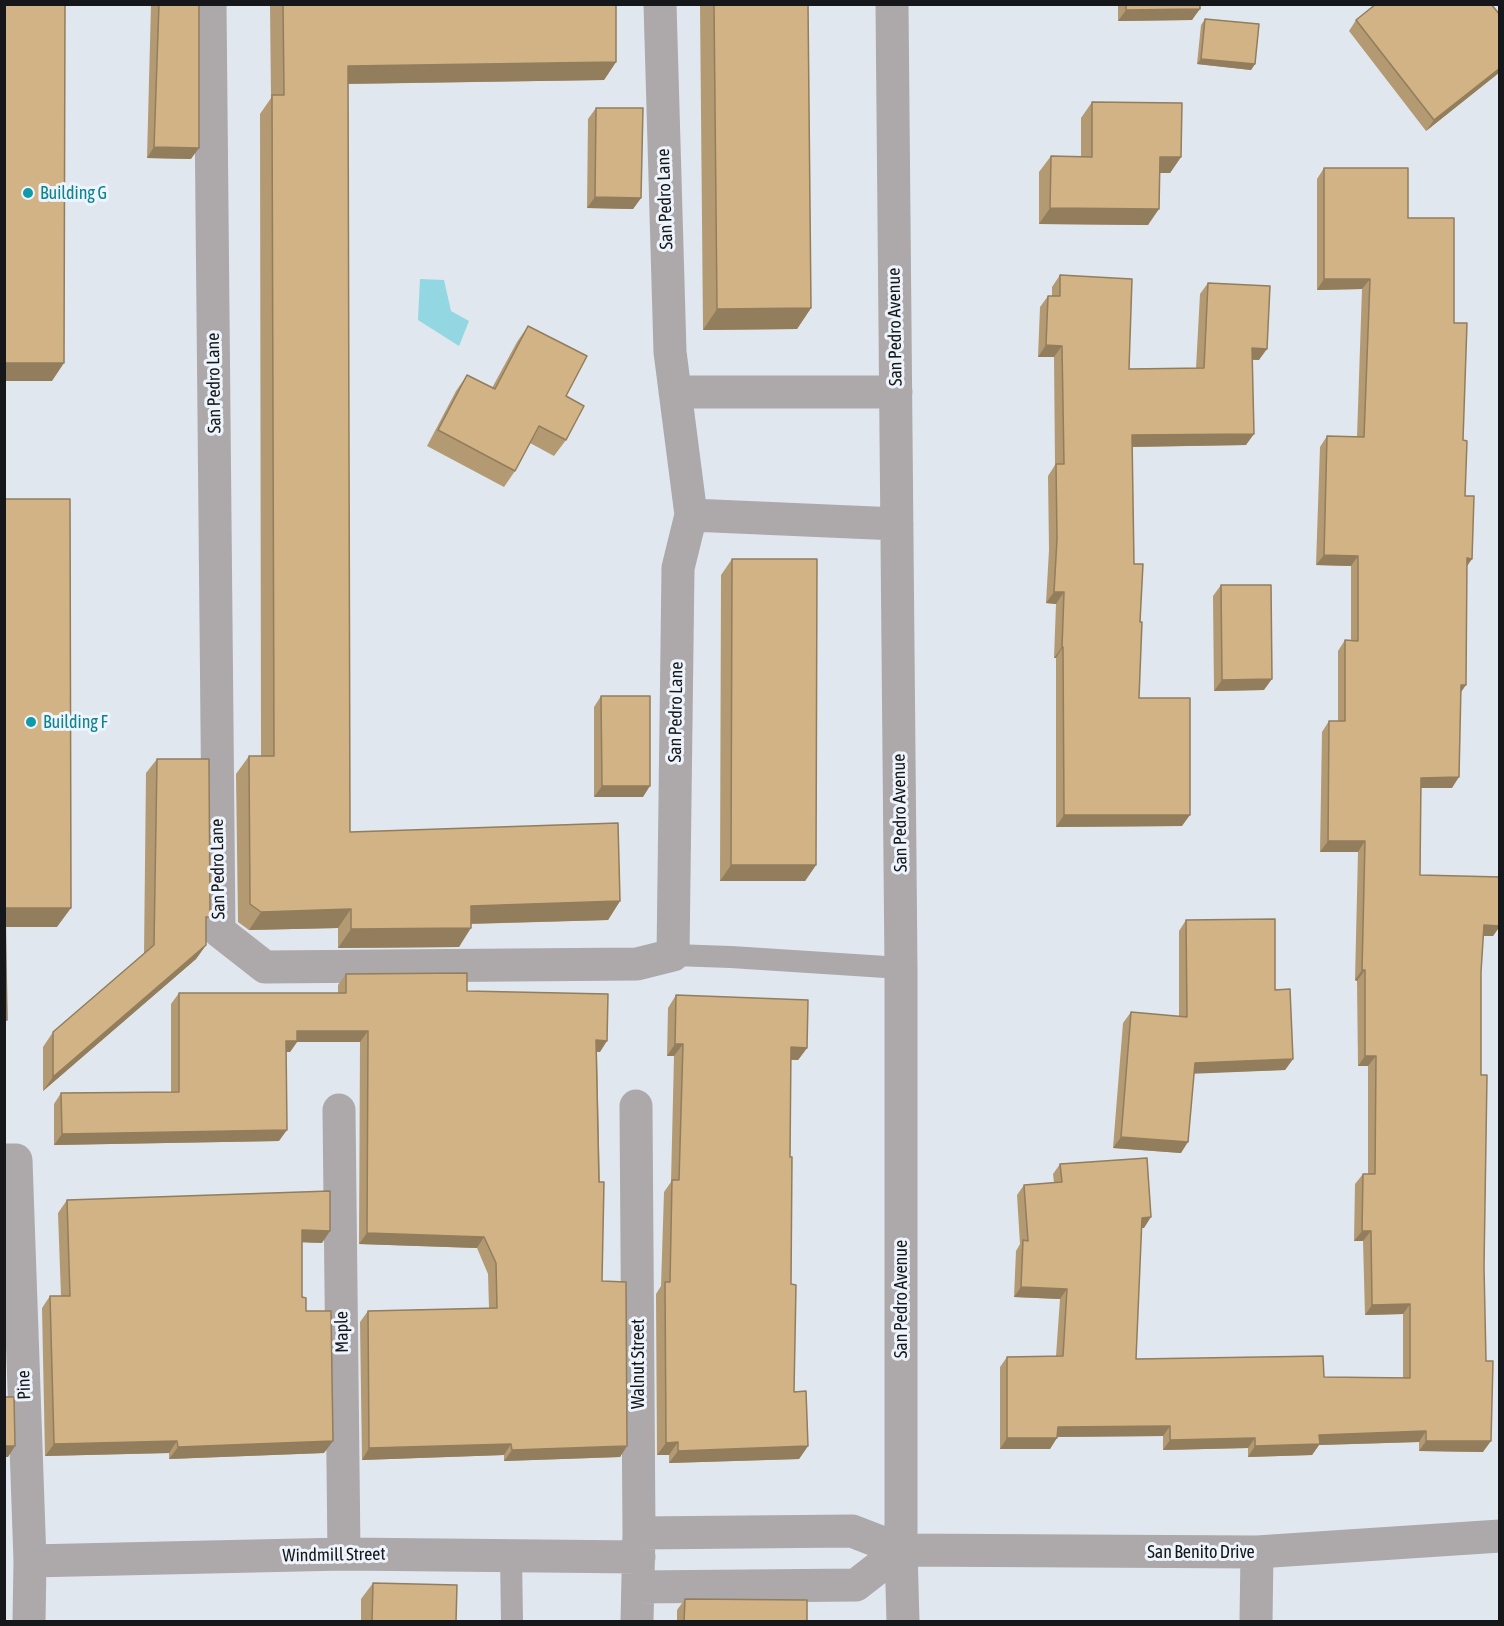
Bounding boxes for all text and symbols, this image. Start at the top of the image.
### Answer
street label: San Pedro Lane [652,148,678,250]
place label: Building G [40,182,107,204]
marker: Building G [21,186,35,200]
street label: San Pedro Avenue [883,268,907,386]
street label: San Pedro Lane [202,332,226,434]
street label: San Pedro Lane [664,661,688,763]
place label: Building F [43,711,108,733]
marker: Building F [24,715,38,729]
street label: San Pedro Avenue [888,754,912,872]
street label: San Pedro Lane [206,818,230,920]
street label: San Pedro Avenue [890,1240,912,1358]
street label: Maple [331,1311,353,1353]
street label: Walnut Street [627,1319,649,1409]
street label: Pine [13,1370,35,1400]
street label: San Benito Drive [1147,1541,1255,1563]
street label: Windmill Street [282,1543,386,1567]

